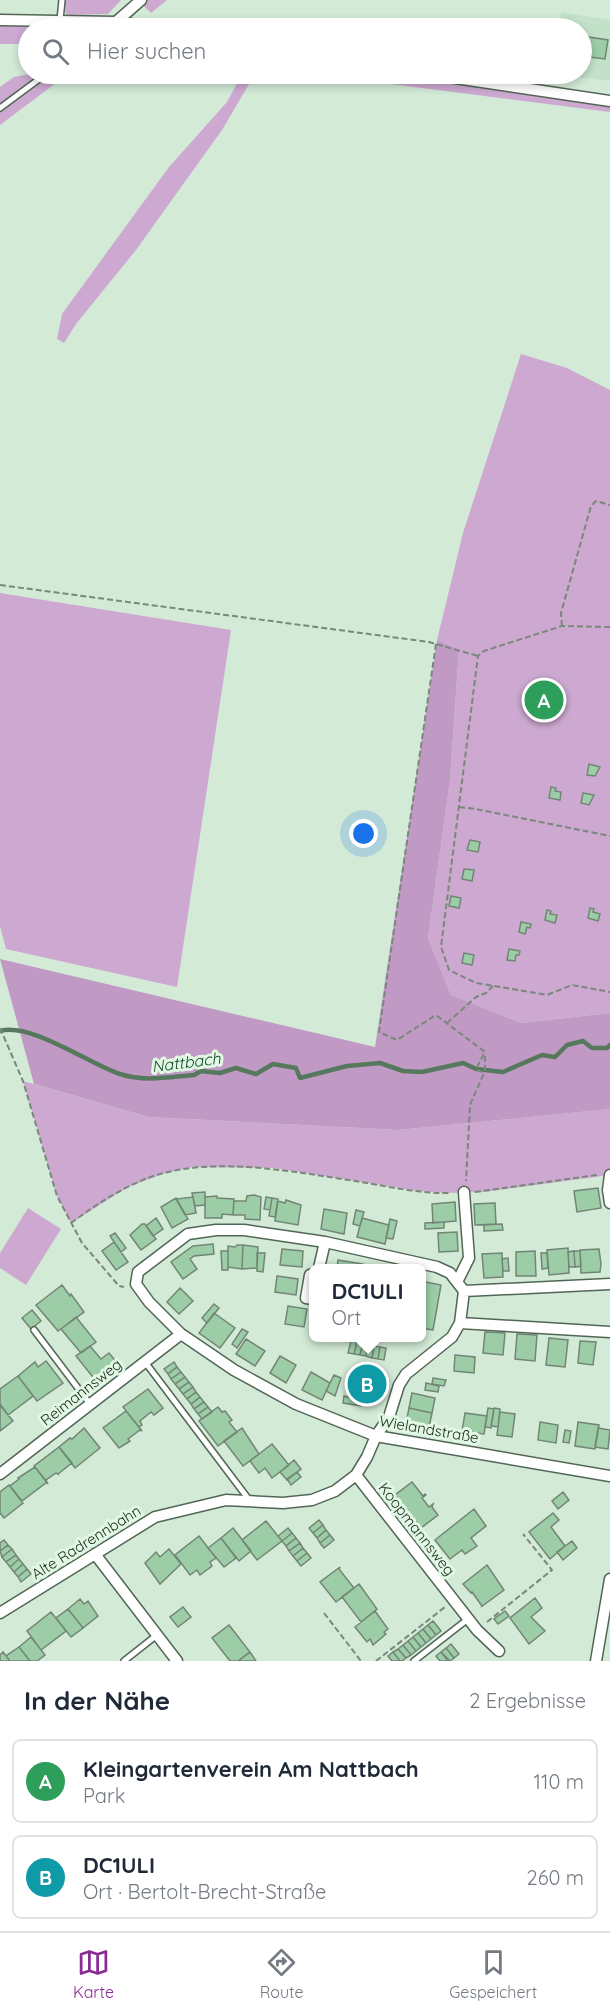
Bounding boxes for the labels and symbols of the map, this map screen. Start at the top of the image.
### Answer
pin: A [524,678,564,722]
your location [349,819,378,848]
water label: Nattbach [151,1048,222,1076]
street label: Reimannsweg [37,1354,125,1430]
pin: B [348,1362,386,1406]
street label: Wielandstraße [378,1411,480,1447]
street label: Koopmannsweg [375,1479,459,1579]
street label: Alte Radrennbahn [28,1501,144,1583]

